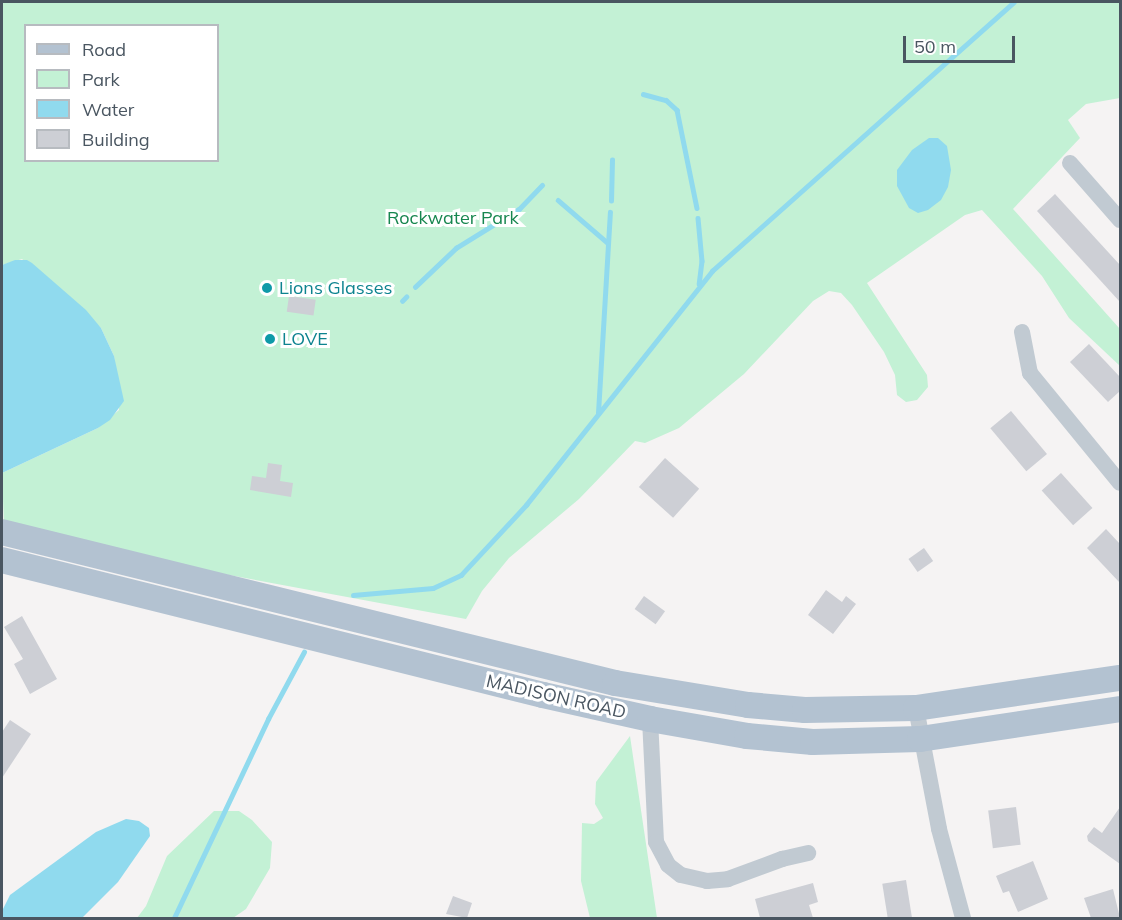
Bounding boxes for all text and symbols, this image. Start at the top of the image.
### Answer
legend [24,24,219,162]
scale bar [906,24,1018,62]
text: 50 m [914,35,956,58]
text: Road [82,38,126,61]
text: Park [82,68,120,91]
text: Water [82,98,134,121]
text: Building [82,128,150,151]
park label: Rockwater Park [387,207,519,229]
place label: Lions Glasses [279,277,392,299]
marker: Lions Glasses [260,281,274,295]
place label: LOVE [282,328,328,350]
marker: LOVE [263,332,277,346]
street label: MADISON ROAD [484,670,628,724]

